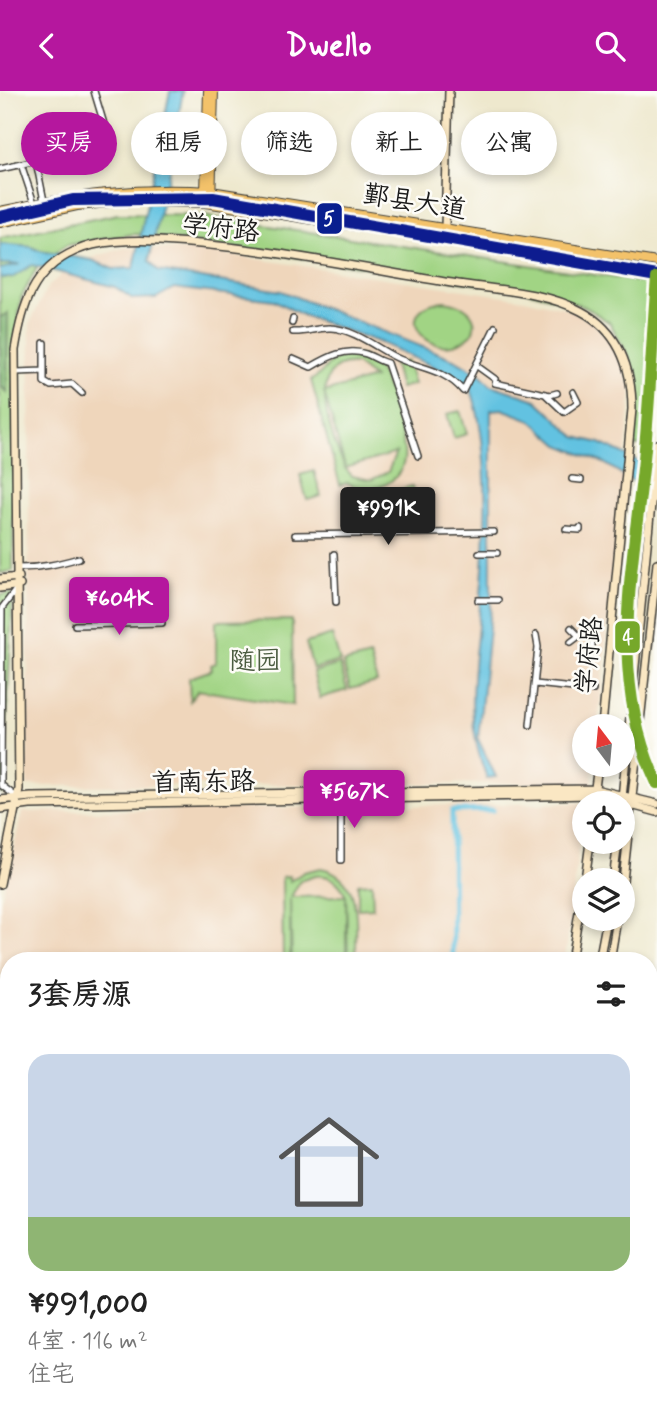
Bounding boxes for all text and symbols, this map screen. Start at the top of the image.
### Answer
text: Dwello [285,25,372,67]
icon: back [28,27,66,65]
icon: search [591,27,629,65]
chip: 买房 [21,112,117,175]
chip: 租房 [131,112,227,175]
chip: 筛选 [241,112,337,175]
chip: 新上 [351,112,447,175]
chip: 公寓 [461,112,557,175]
street label: 鄞县大道 [361,178,469,228]
line badge: 5 [316,202,343,235]
street label: 学府路 [180,207,262,251]
text: 5 [323,207,335,232]
pin: ¥991K [339,487,437,547]
text: ¥991K [356,495,420,525]
pin: ¥604K [70,577,168,637]
text: ¥604K [85,585,153,615]
street label: 学府路 [569,615,611,696]
line badge: 4 [614,620,641,654]
text: 4 [622,626,634,651]
park label: 随园 [229,645,281,679]
north arrow [572,714,635,777]
map controls [572,714,635,931]
street label: 首南东路 [151,765,255,801]
pin: ¥567K [305,771,403,830]
text: ¥567K [320,778,388,808]
button: locate [572,791,635,854]
button: layers [572,868,635,931]
icon: filters [592,975,630,1013]
text: 3套房源 [28,976,132,1015]
icon: home [266,1099,392,1225]
text: ¥991,000 [28,1285,148,1324]
text: 4室 · 116 m² [28,1327,148,1357]
text: 住宅 [28,1360,74,1390]

